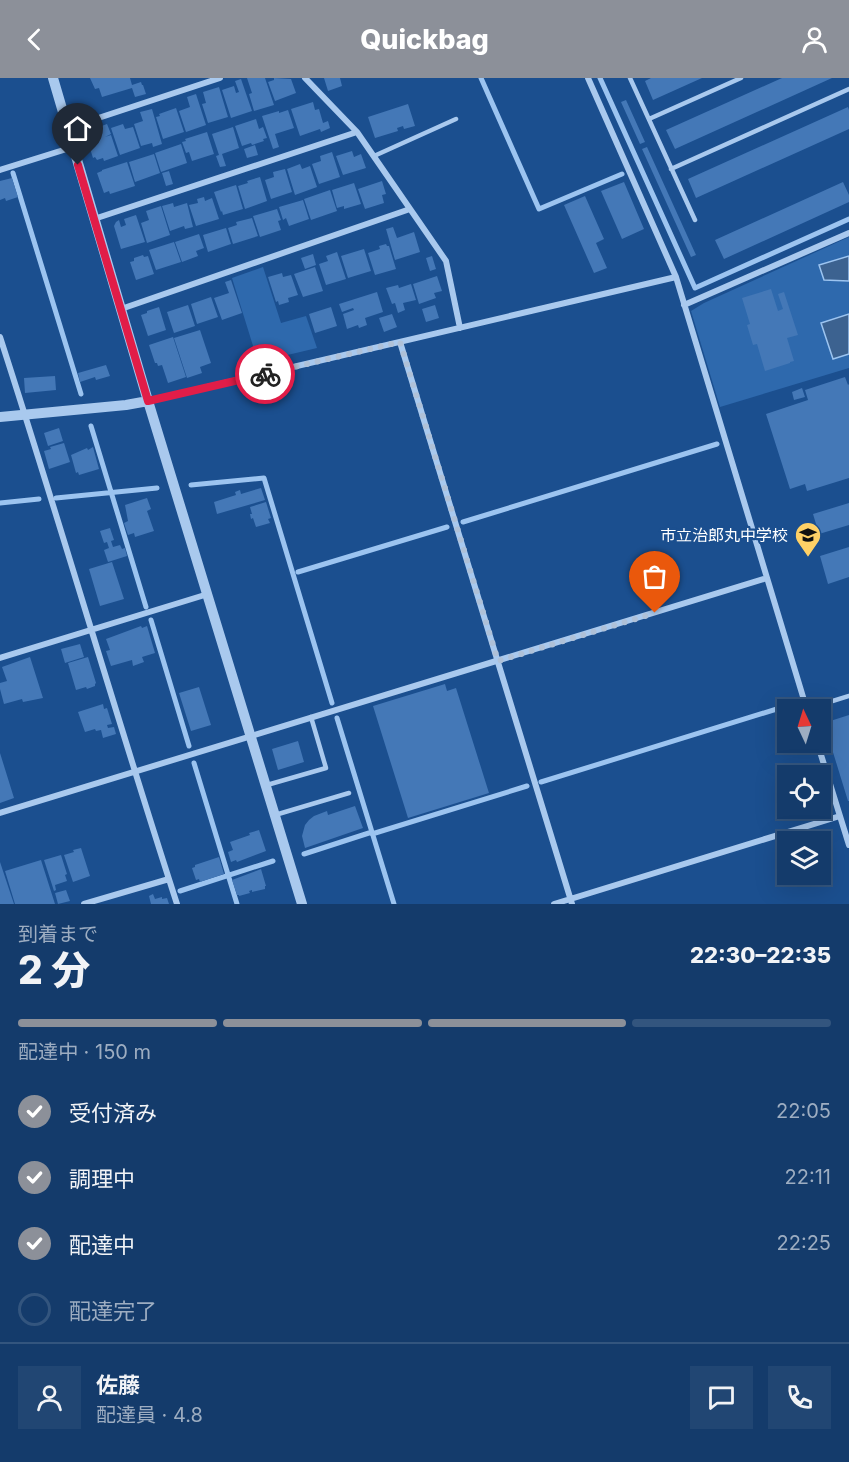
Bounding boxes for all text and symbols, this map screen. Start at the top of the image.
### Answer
icon: back [18,23,51,56]
text: Quickbag [360,23,489,56]
icon: person [798,23,831,56]
pin [52,103,103,165]
icon: home [61,112,94,145]
courier [235,344,295,404]
icon: bike [249,358,282,391]
school or university icon: 市立治郎丸中学校 [793,520,823,558]
place label: 市立治郎丸中学校 [660,525,788,545]
pin [629,551,680,613]
icon: bag [638,560,671,593]
north arrow [777,699,831,753]
map controls [777,699,831,885]
button: locate [777,765,831,819]
button: layers [777,831,831,885]
text: 到着まで [18,922,98,946]
text: 22:30–22:35 [690,942,831,968]
text: 2 分 [18,946,90,993]
text: 配達中 · 150 m [18,1040,151,1064]
icon: check [18,1095,51,1128]
text: 22:05 [776,1099,831,1123]
text: 受付済み [69,1100,157,1126]
icon: check [18,1161,51,1194]
text: 22:11 [785,1165,831,1189]
text: 調理中 [69,1166,135,1192]
icon: check [18,1227,51,1260]
text: 22:25 [776,1231,831,1255]
text: 配達中 [69,1232,135,1258]
text: 配達完了 [69,1298,157,1324]
button: person [18,1366,81,1429]
button: chat [690,1366,753,1429]
button: phone [768,1366,831,1429]
text: 佐藤 [96,1372,140,1398]
text: 配達員 · 4.8 [96,1403,203,1427]

